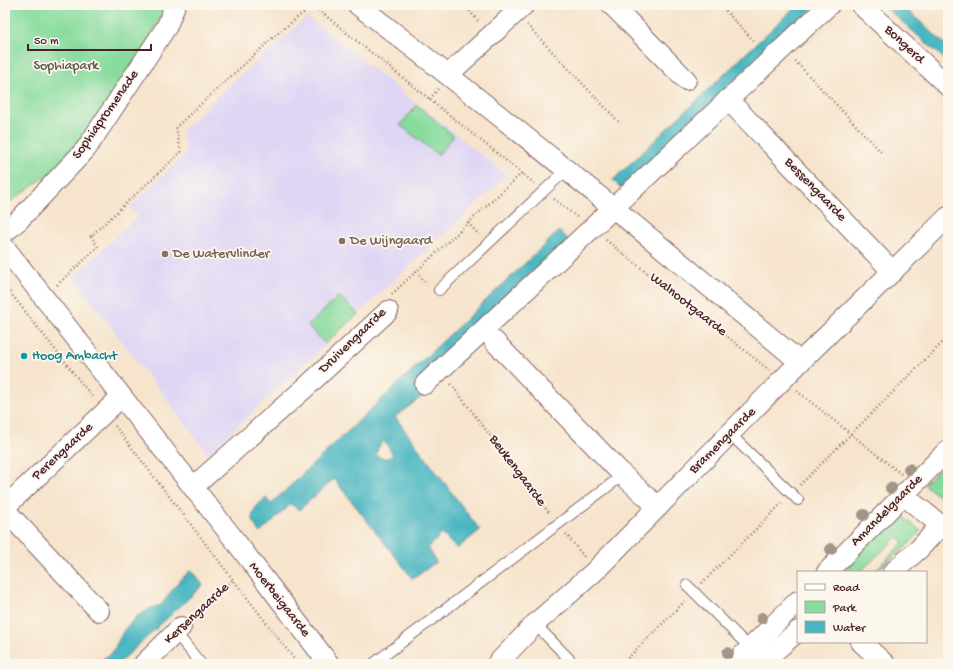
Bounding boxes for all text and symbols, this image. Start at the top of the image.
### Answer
street label: Bongerd [879,21,929,69]
scale bar [28,26,151,52]
text: 50 m [34,35,59,49]
park label: Sophiapark [34,58,100,75]
street label: Sophiapromenade [69,66,144,163]
street label: Bessengaarde [780,154,850,226]
place label: De Wijngaard [349,233,434,250]
marker: De Wijngaard [337,236,347,246]
place label: De Watervlinder [172,246,271,263]
marker: De Watervlinder [160,249,170,259]
street label: Walnootgaarde [646,270,731,341]
street label: Druivengaarde [315,304,391,378]
place label: Hoog Ambacht [32,348,118,365]
marker: Hoog Ambacht [19,351,29,361]
street label: Bramengaarde [685,403,761,479]
street label: Perengaarde [28,419,98,485]
street label: Beukengaarde [484,431,550,511]
street label: Amandelgaarde [847,471,927,551]
street label: Moerbeigaarde [244,559,314,642]
legend [797,571,927,643]
street label: Kersengaarde [161,579,234,648]
text: Road [833,582,860,596]
text: Park [832,602,858,616]
text: Water [833,622,867,636]

